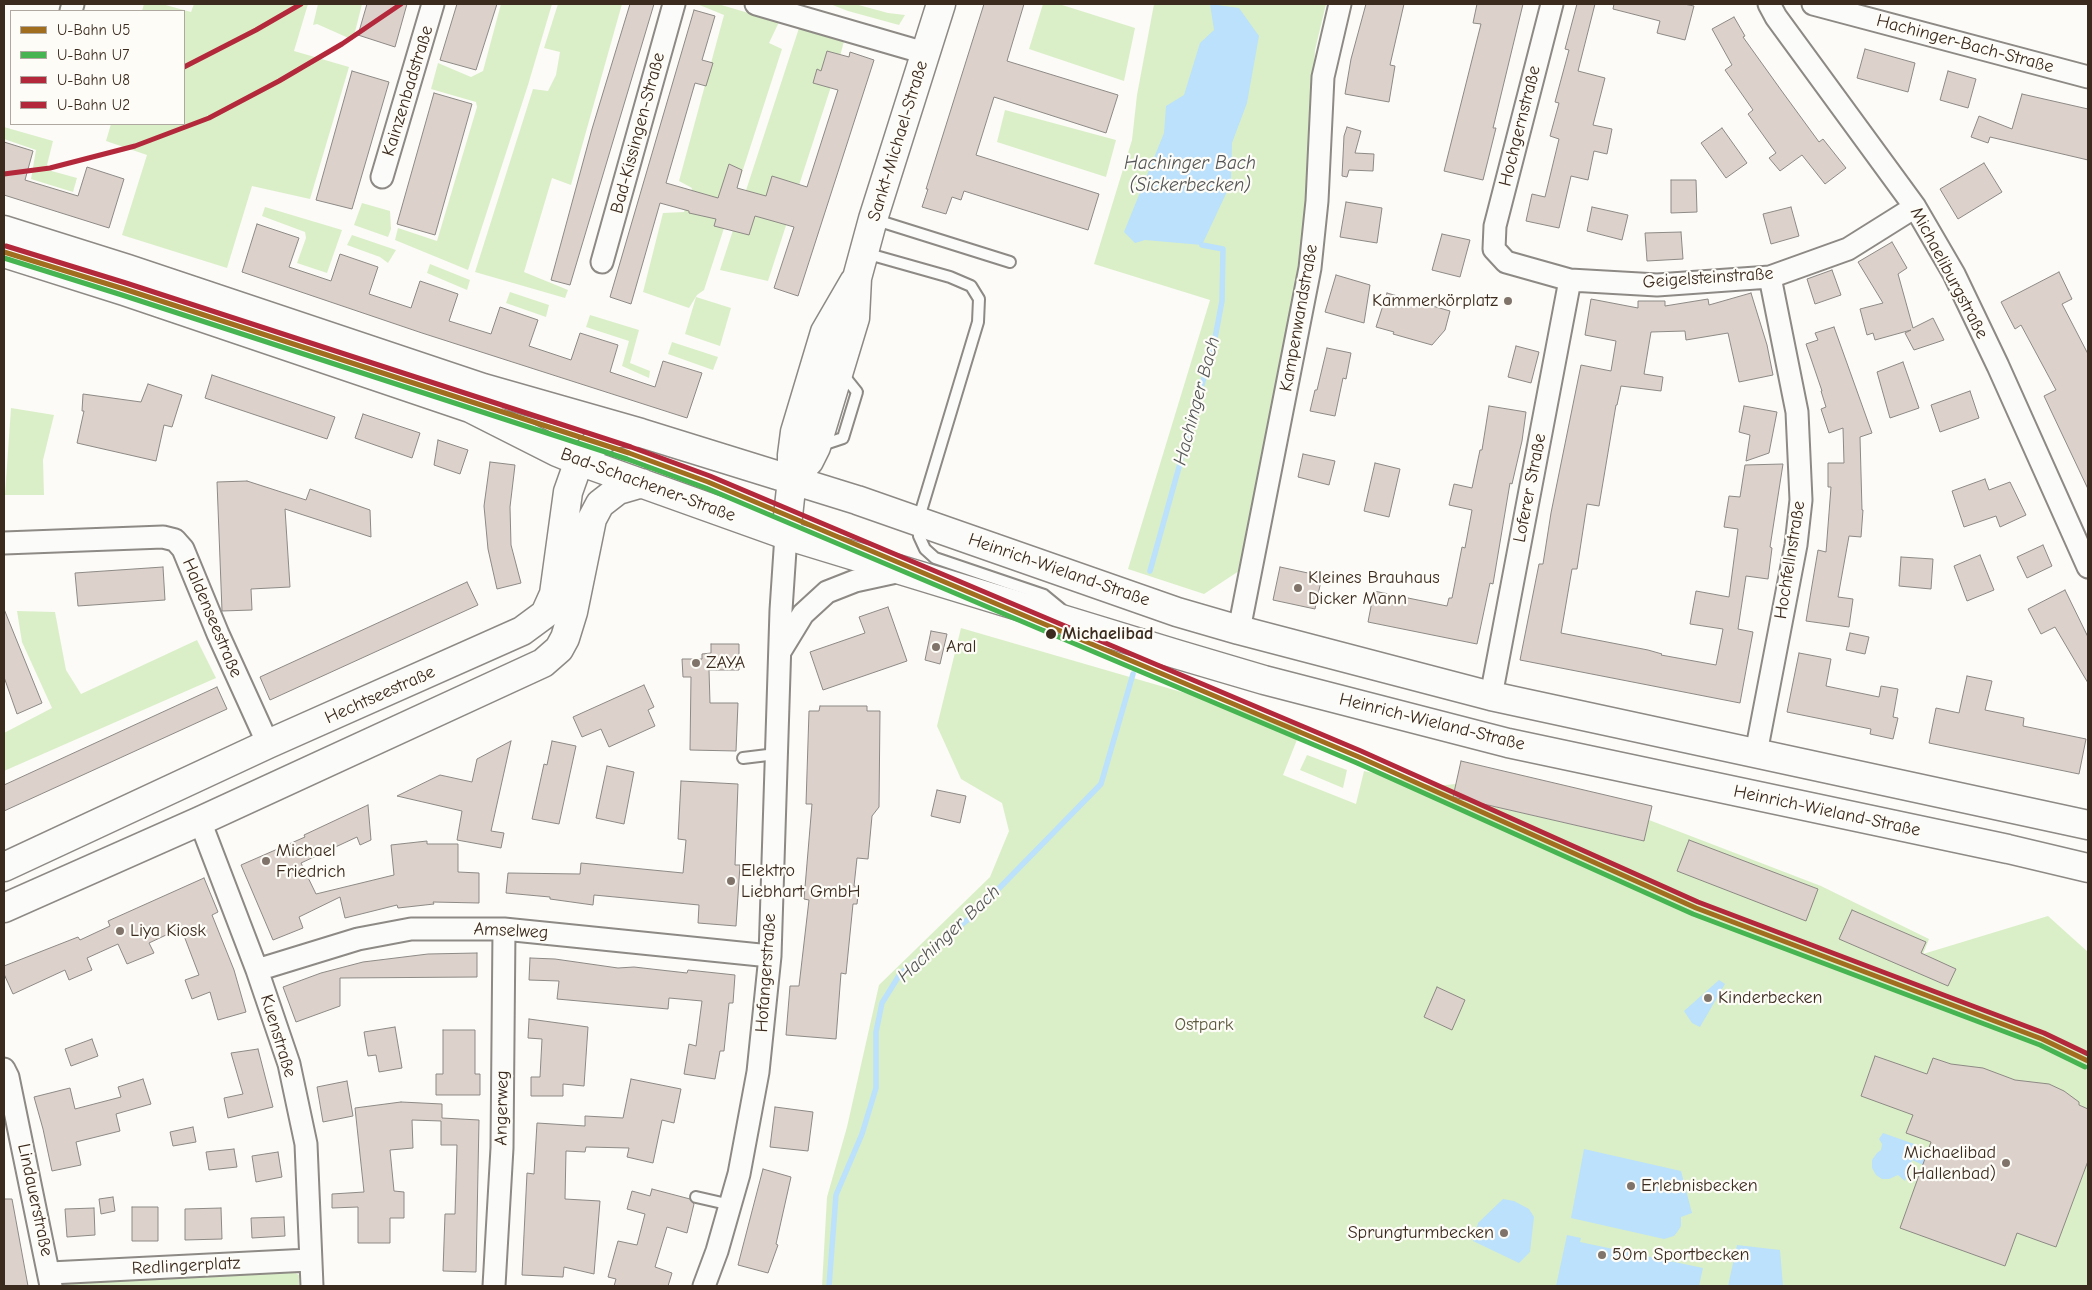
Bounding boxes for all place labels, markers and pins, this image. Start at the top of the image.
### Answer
place label: Kammerkörplatz [1372,290,1498,312]
marker: Kammerkörplatz [1502,295,1514,307]
place label: Kleines Brauhaus Dicker Mann [1308,567,1440,610]
marker: Kleines Brauhaus Dicker Mann [1292,582,1304,594]
place label: Michaelibad [1062,623,1153,645]
marker: Michaelibad [1044,627,1058,641]
place label: Aral [946,636,976,658]
marker: Aral [930,641,942,653]
place label: ZAYA [706,652,745,674]
marker: ZAYA [690,657,702,669]
place label: Michael Friedrich [276,840,346,882]
marker: Michael Friedrich [260,855,272,867]
place label: Elektro Liebhart GmbH [741,860,860,902]
marker: Elektro Liebhart GmbH [725,875,737,887]
place label: Liya Kiosk [130,920,206,942]
marker: Liya Kiosk [114,925,126,937]
place label: Kinderbecken [1718,987,1822,1009]
marker: Kinderbecken [1702,992,1714,1004]
place label: Michaelibad (Hallenbad) [1904,1142,1996,1184]
marker: Michaelibad (Hallenbad) [2000,1157,2012,1169]
place label: Erlebnisbecken [1641,1175,1758,1197]
marker: Erlebnisbecken [1625,1180,1637,1192]
place label: Sprungturmbecken [1348,1222,1494,1244]
marker: Sprungturmbecken [1498,1227,1510,1239]
place label: 50m Sportbecken [1612,1244,1750,1266]
marker: 50m Sportbecken [1596,1249,1608,1261]

